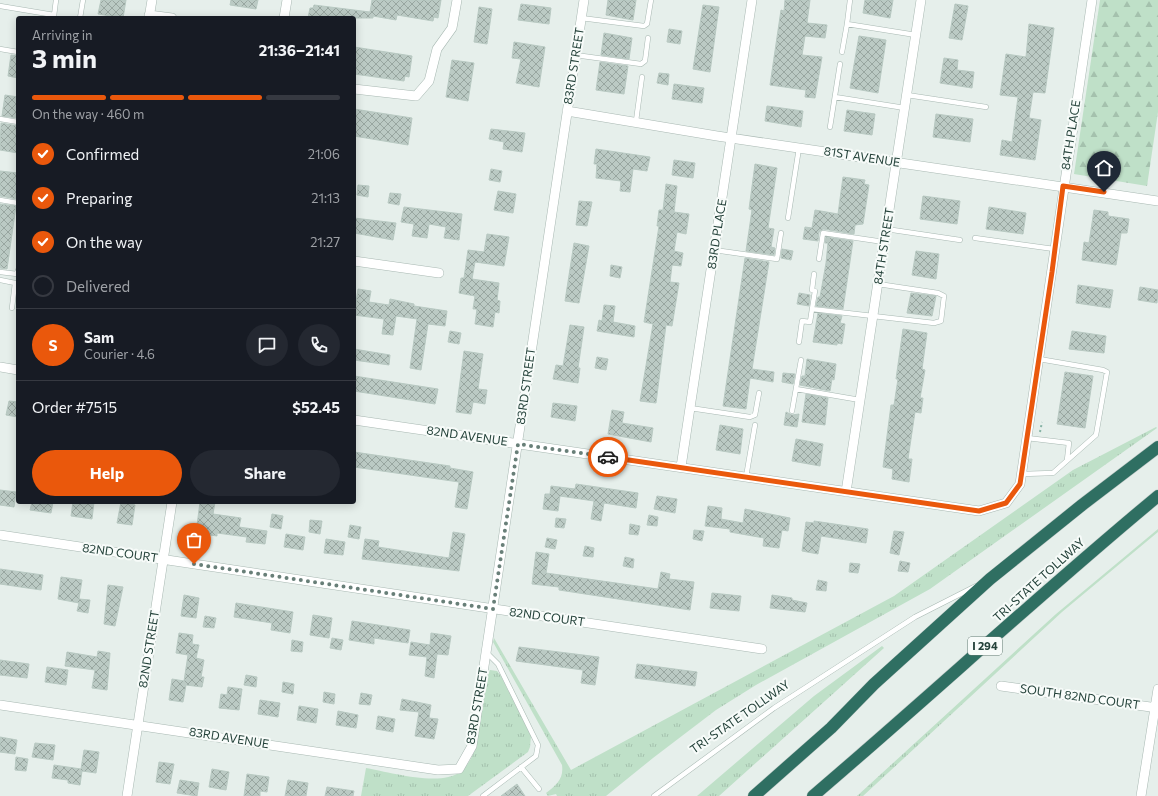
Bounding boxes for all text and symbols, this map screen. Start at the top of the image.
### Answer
street label: 83RD STREET [560,26,586,105]
text: Arriving in [32,27,92,43]
text: 21:36–21:41 [259,41,340,59]
text: 3 min [32,42,97,73]
street label: 84TH PLACE [1058,99,1082,171]
text: On the way · 460 m [32,106,144,122]
icon: check [32,143,54,165]
street label: 81ST AVENUE [823,143,901,169]
text: Confirmed [66,145,139,163]
text: 21:06 [308,146,340,162]
pin [1087,151,1121,192]
icon: home [1093,157,1115,179]
icon: check [32,187,54,209]
text: Preparing [66,189,132,207]
text: 21:13 [311,190,340,206]
street label: 83RD PLACE [704,198,728,270]
street label: 84TH STREET [870,206,896,285]
icon: check [32,231,54,253]
text: On the way [66,233,143,251]
text: 21:27 [310,234,340,250]
text: Delivered [66,277,130,295]
button: chat [246,324,288,366]
button: phone [298,324,340,366]
text: Sam [84,328,114,346]
text: S [48,336,58,354]
text: Courier · 4.6 [84,346,155,362]
street label: 83RD STREET [513,346,537,425]
text: Order #7515 [32,398,117,416]
text: $52.45 [292,398,340,416]
street label: 82ND AVENUE [426,422,509,448]
courier [588,437,628,477]
icon: car [597,446,619,468]
button: Help [32,450,182,496]
button: Share [190,450,340,496]
pin [177,523,211,564]
icon: bag [183,529,205,551]
street label: TRI-STATE TOLLWAY [990,534,1087,624]
street label: 82ND COURT [81,540,159,564]
street label: 82ND COURT [508,604,586,628]
street label: 82ND STREET [135,609,161,689]
road number: I 294 [968,637,1002,655]
street label: 83RD STREET [462,666,490,745]
street label: TRI-STATE TOLLWAY [687,676,792,756]
street label: SOUTH 82ND COURT [1019,681,1141,711]
street label: 83RD AVENUE [188,724,270,750]

